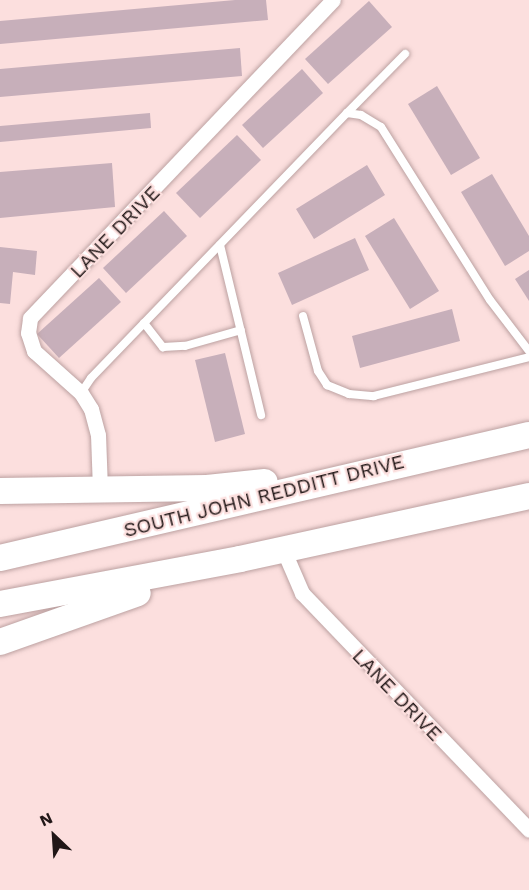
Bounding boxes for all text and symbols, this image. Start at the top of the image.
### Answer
street label: LANE DRIVE [65,181,165,283]
street label: SOUTH JOHN REDDITT DRIVE [121,449,407,543]
street label: LANE DRIVE [347,644,447,746]
north arrow [24,806,84,866]
text: N [37,808,56,830]

